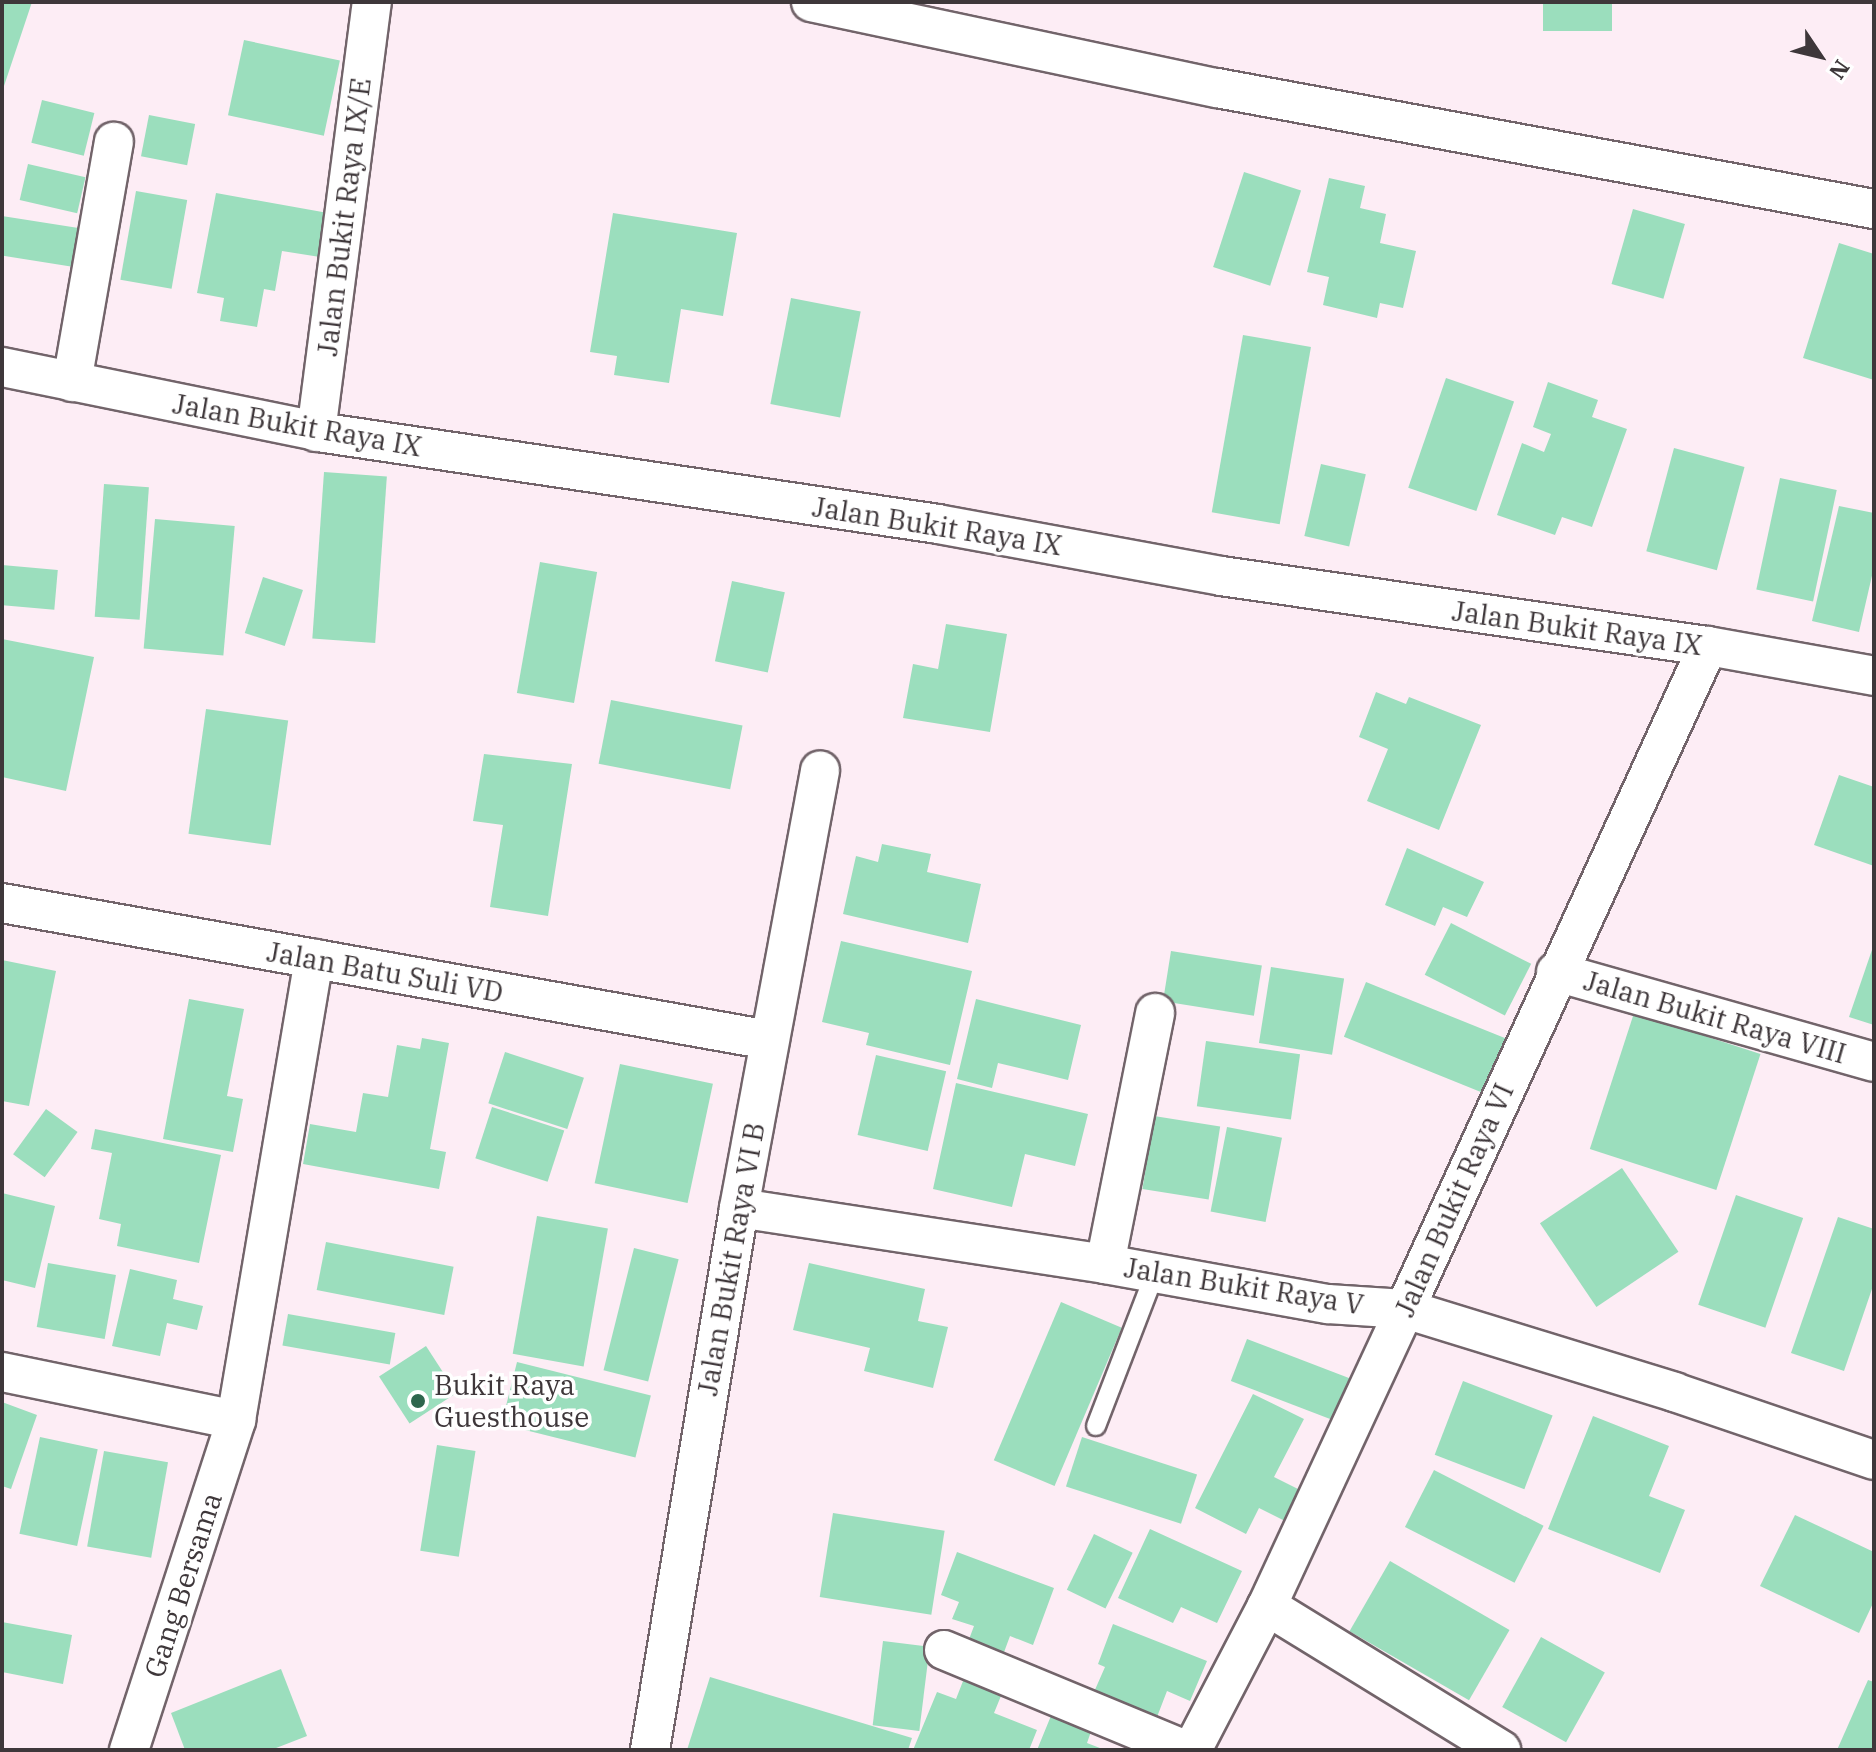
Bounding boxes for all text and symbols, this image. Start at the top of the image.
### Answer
north arrow [1780,16,1860,96]
text: N [1823,55,1857,85]
street label: Jalan Bukit Raya IX/E [310,76,378,358]
street label: Jalan Bukit Raya IX [170,387,424,463]
street label: Jalan Bukit Raya IX [810,490,1064,562]
street label: Jalan Bukit Raya IX [1450,594,1704,662]
street label: Jalan Batu Suli VD [264,935,506,1009]
street label: Jalan Bukit Raya VIII [1580,963,1850,1071]
street label: Jalan Bukit Raya VI [1387,1078,1521,1322]
street label: Jalan Bukit Raya VI B [690,1120,772,1398]
street label: Jalan Bukit Raya V [1122,1250,1366,1322]
place label: Bukit Raya Guesthouse [434,1368,589,1434]
marker: Bukit Raya Guesthouse [409,1392,427,1410]
street label: Gang Bersama [137,1488,229,1682]

